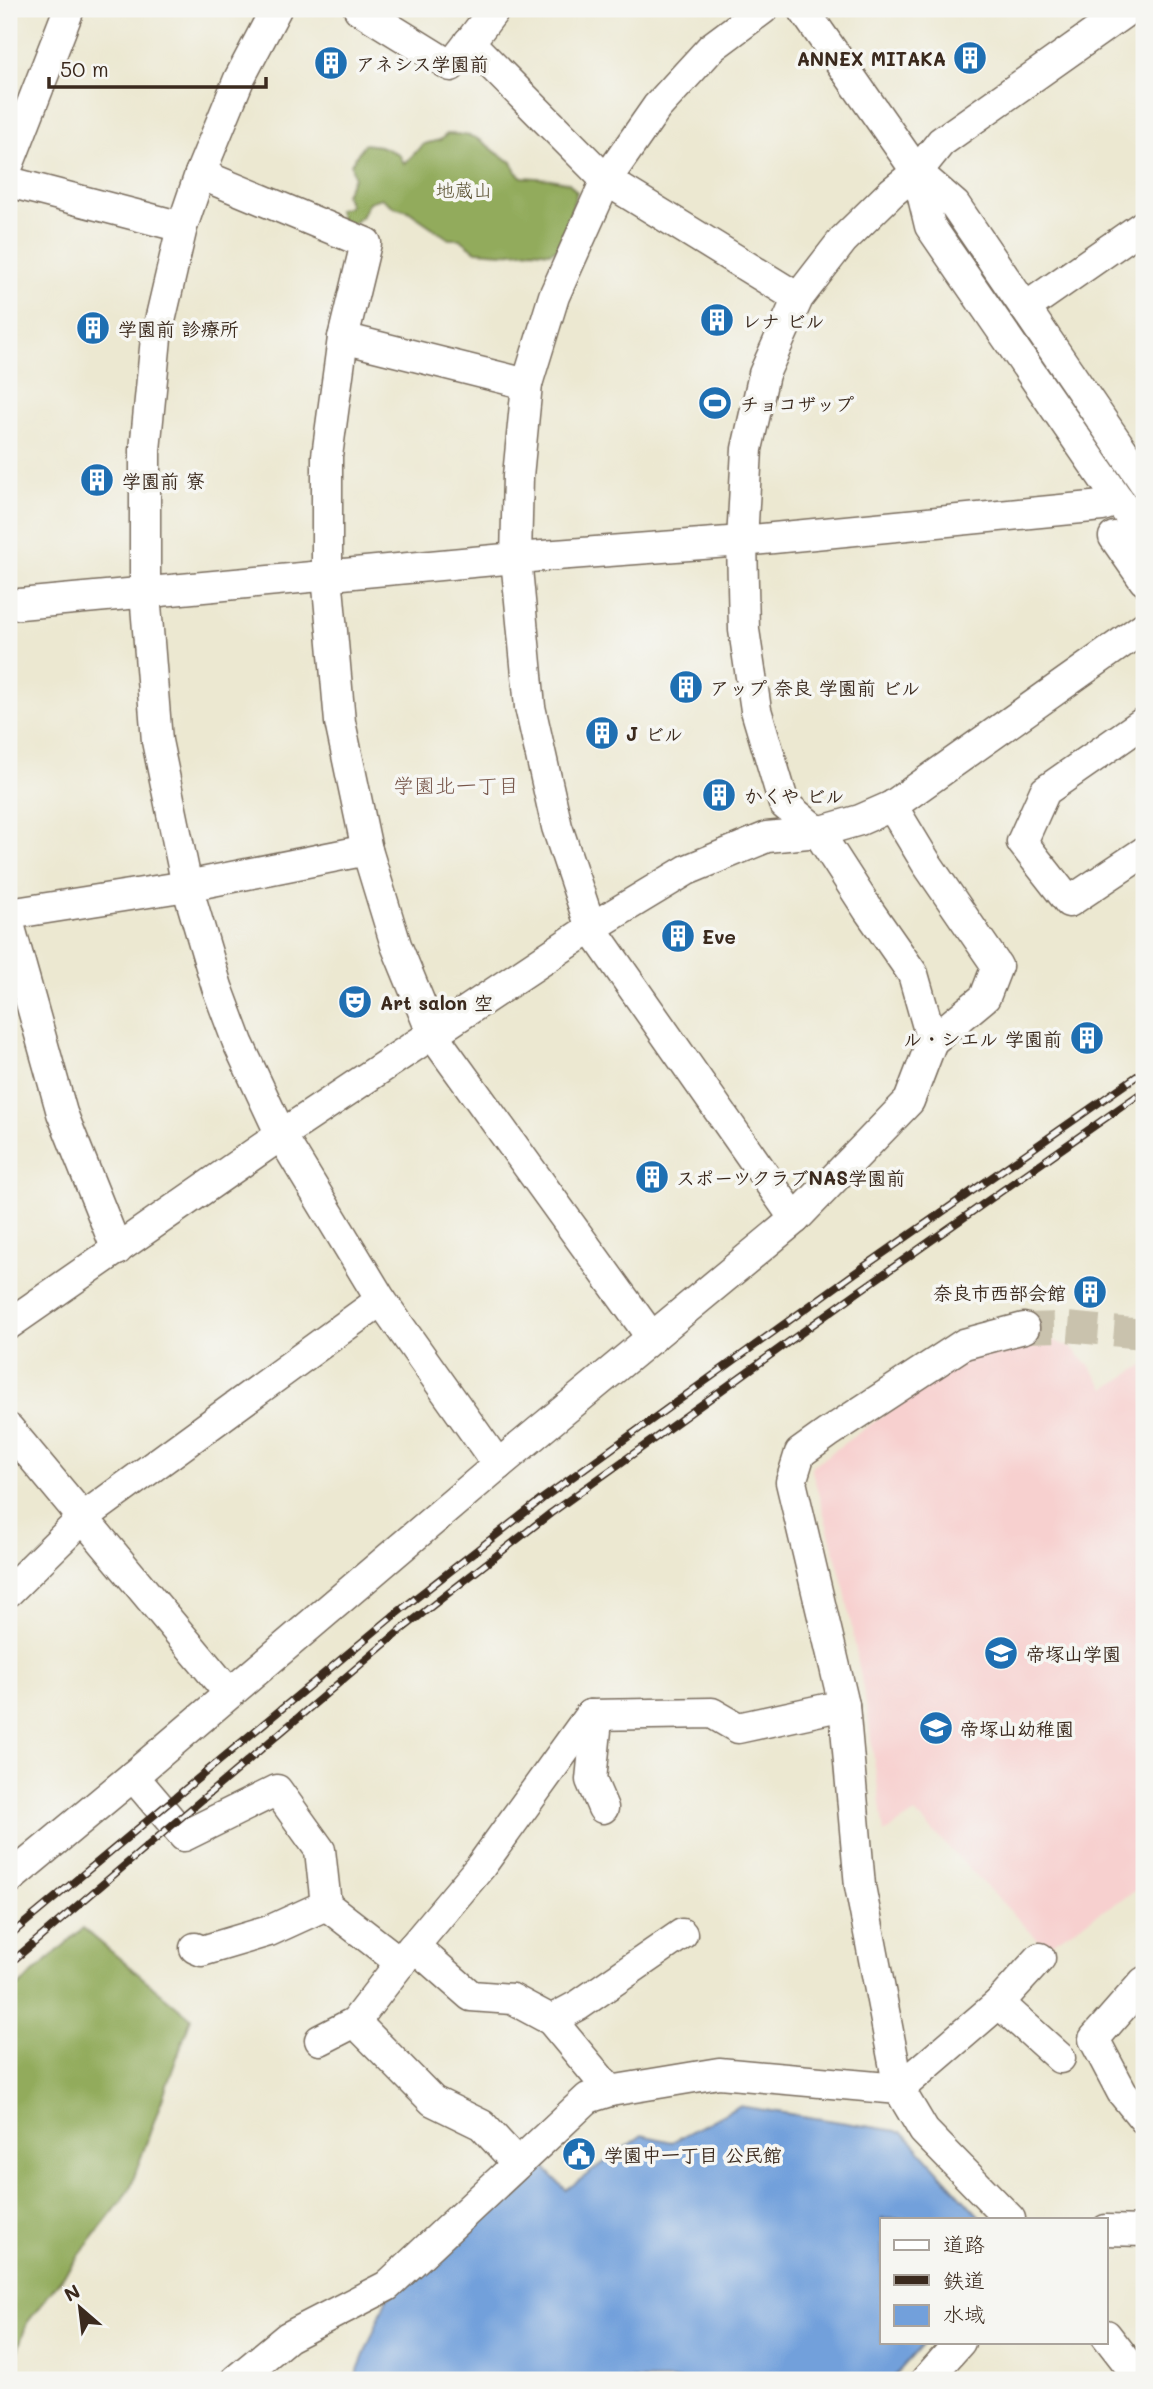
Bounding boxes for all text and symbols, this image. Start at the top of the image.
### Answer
building icon: ANNEX MITAKA [951,39,989,77]
building icon: アネシス学園前 [312,44,350,82]
scale bar [49,46,266,90]
place label: ANNEX MITAKA [797,46,946,71]
place label: アネシス学園前 [356,51,489,76]
text: 50 m [60,55,109,82]
park label: 地蔵山 [435,177,493,202]
building icon: レナ ビル [698,301,736,339]
place label: レナ ビル [742,308,824,333]
building icon: 学園前 診療所 [74,309,112,347]
place label: 学園前 診療所 [118,316,239,341]
sports icon: チョコザップ [696,384,734,422]
place label: チョコザップ [740,391,854,416]
building icon: 学園前 寮 [78,461,116,499]
place label: 学園前 寮 [122,468,205,493]
building icon: アップ 奈良 学園前 ビル [667,668,705,706]
place label: アップ 奈良 学園前 ビル [710,675,920,700]
building icon: J ビル [583,714,621,752]
place label: J ビル [626,721,683,746]
district label: 学園北一丁目 [393,771,519,798]
building icon: かくや ビル [700,776,738,814]
place label: かくや ビル [744,783,844,808]
building icon: Eve [659,917,697,955]
place label: Eve [702,924,736,949]
theatre icon: Art salon 空 [336,983,374,1021]
place label: Art salon 空 [380,990,493,1015]
building icon: ル・シエル 学園前 [1068,1019,1106,1057]
place label: ル・シエル 学園前 [903,1026,1062,1051]
building icon: スポーツクラブNAS学園前 [633,1158,671,1196]
place label: スポーツクラブNAS学園前 [676,1165,905,1190]
building icon: 奈良市西部会館 [1071,1273,1109,1311]
place label: 奈良市西部会館 [933,1280,1066,1305]
school or university icon: 帝塚山学園 [982,1634,1020,1672]
place label: 帝塚山学園 [1026,1641,1121,1666]
school or university icon: 帝塚山幼稚園 [917,1709,955,1747]
place label: 帝塚山幼稚園 [960,1716,1074,1741]
public building icon: 学園中一丁目 公民館 [560,2135,598,2173]
place label: 学園中一丁目 公民館 [604,2142,782,2167]
legend [880,2218,1108,2344]
text: 道路 [943,2230,985,2257]
text: 鉄道 [943,2266,985,2293]
north arrow [46,2274,116,2344]
text: N [60,2278,84,2307]
text: 水域 [943,2300,985,2327]

